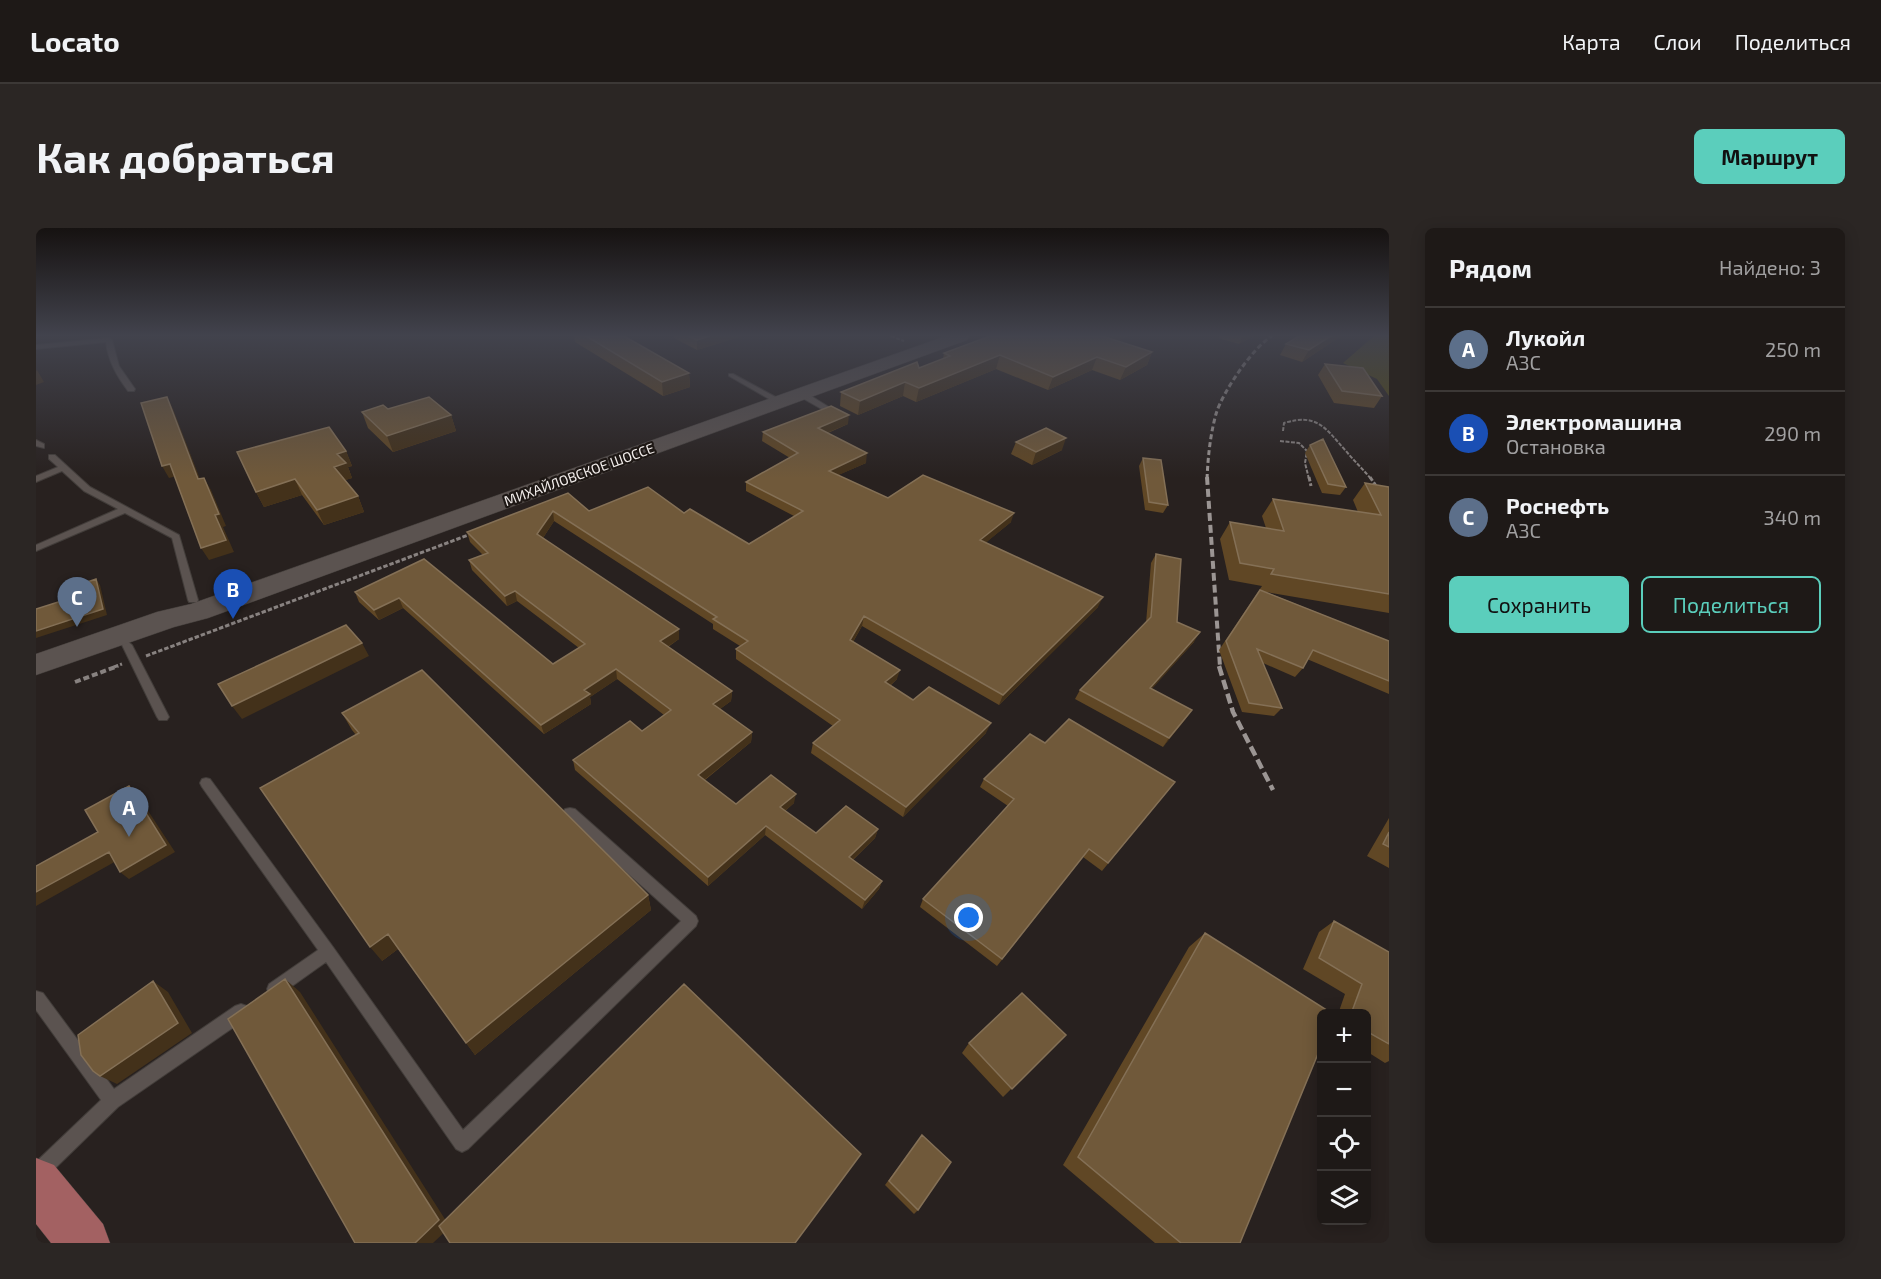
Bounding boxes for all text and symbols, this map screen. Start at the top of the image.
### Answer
text: Locato [30,24,120,58]
text: Карта [1562,29,1621,54]
text: Слои [1654,29,1702,54]
text: Поделиться [1735,29,1851,54]
button: Маршрут [1694,129,1845,184]
text: Как добраться [36,131,335,181]
text: Рядом [1449,252,1532,283]
text: Найдено: 3 [1719,255,1821,279]
text: Лукойл [1506,324,1585,350]
text: A [1462,337,1475,361]
text: 250 m [1765,337,1821,361]
text: АЗС [1506,350,1541,374]
text: Электромашина [1506,408,1682,434]
text: B [1462,421,1475,445]
text: 290 m [1764,421,1821,445]
text: Остановка [1506,434,1606,458]
street label: МИХАЙЛОВСКОЕ ШОССЕ [502,439,657,509]
text: Роснефть [1506,492,1609,518]
text: C [1463,505,1474,529]
text: 340 m [1764,505,1821,529]
text: АЗС [1506,518,1541,542]
pin: B [214,570,252,619]
button: Сохранить [1449,576,1629,633]
button: Поделиться [1641,576,1821,633]
pin: C [58,578,96,627]
pin: A [110,788,148,837]
your location [954,903,983,932]
map controls [1317,1009,1371,1225]
button: + [1317,1009,1371,1063]
button: − [1317,1063,1371,1117]
button: locate [1317,1117,1371,1171]
button: layers [1317,1171,1371,1225]

